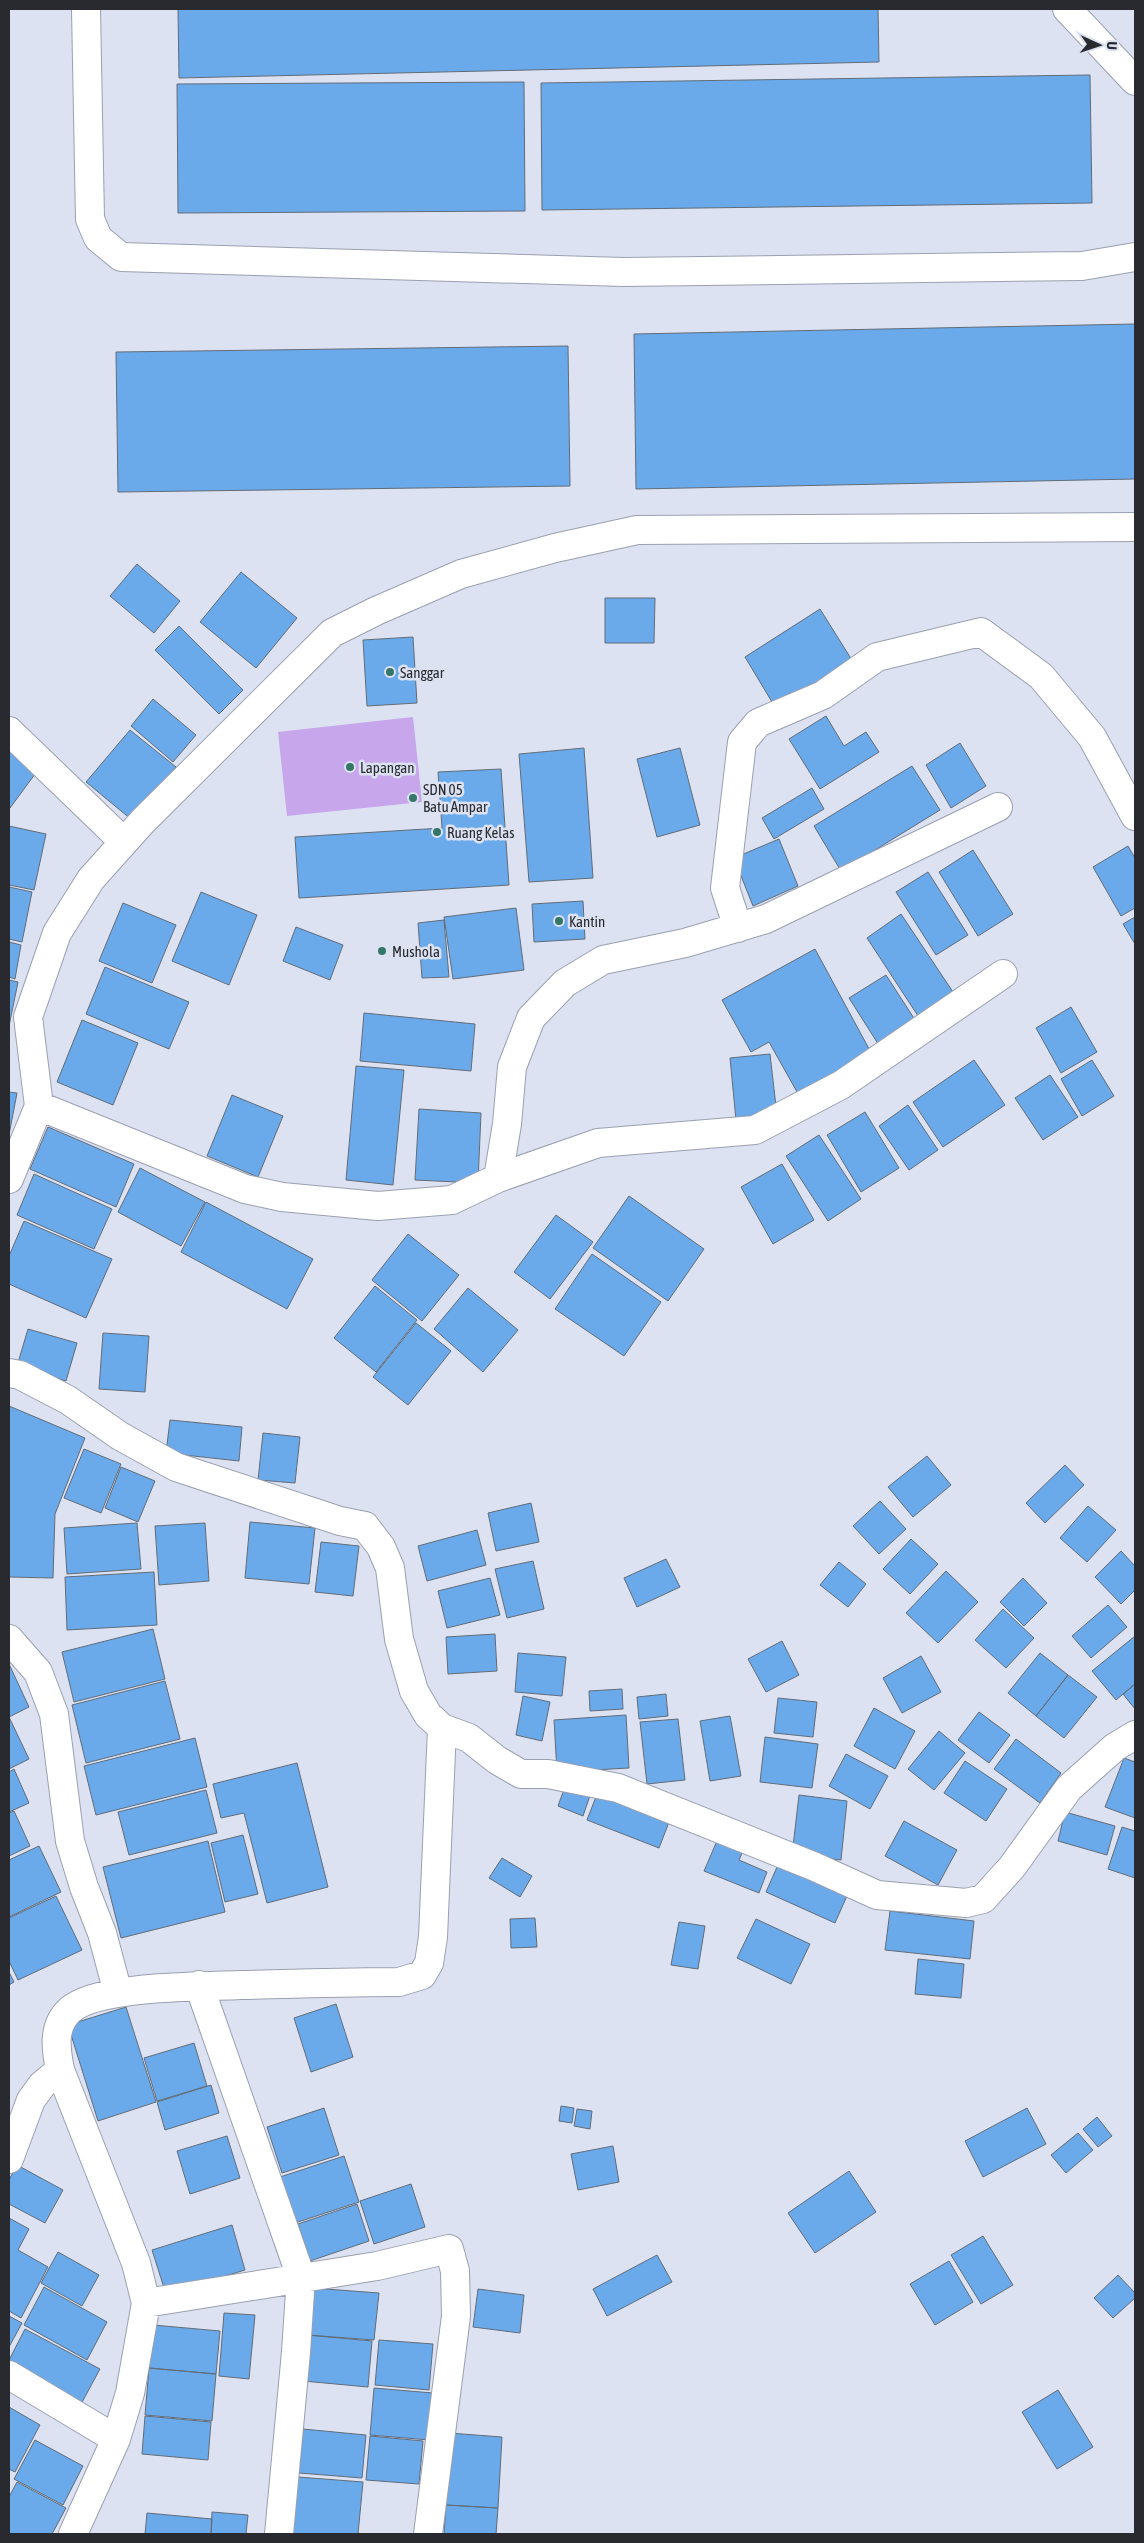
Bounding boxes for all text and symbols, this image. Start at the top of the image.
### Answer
north arrow [1074,20,1124,70]
text: U [1104,41,1120,50]
place label: Sanggar [400,664,445,681]
marker: Sanggar [384,666,396,678]
place label: Lapangan [360,759,415,776]
marker: Lapangan [344,761,356,773]
place label: SDN 05 Batu Ampar [423,781,488,815]
marker: SDN 05 Batu Ampar [407,792,419,804]
place label: Ruang Kelas [447,824,515,841]
marker: Ruang Kelas [431,826,443,838]
place label: Kantin [569,913,605,930]
marker: Kantin [553,915,565,927]
place label: Mushola [392,943,440,960]
marker: Mushola [376,945,388,957]

